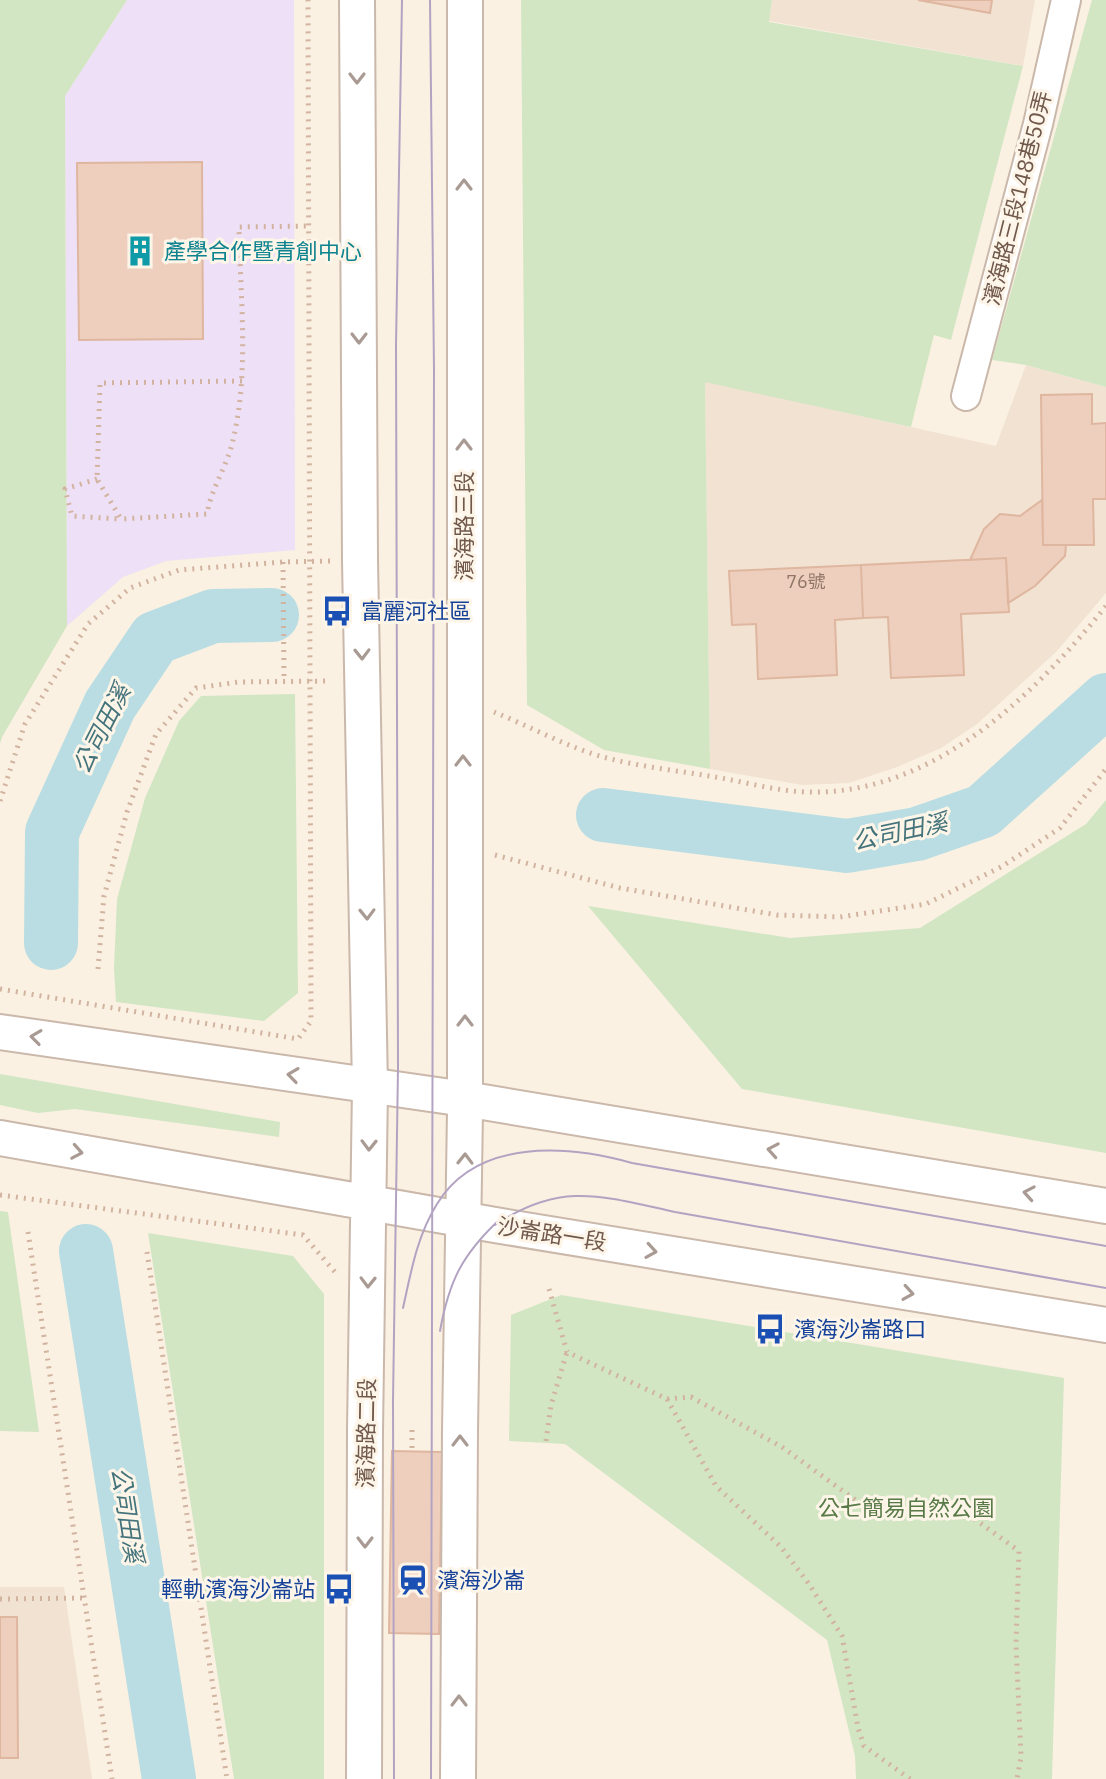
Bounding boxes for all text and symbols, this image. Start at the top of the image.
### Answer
one-way arrow [349,72,366,85]
street label: 濱海路三段148巷50弄 [976,88,1057,308]
one-way arrow [455,178,473,191]
building icon: 產學合作暨青創中心 [123,234,157,268]
place label: 產學合作暨青創中心 [164,236,362,265]
one-way arrow [350,332,368,345]
one-way arrow [455,438,473,451]
street label: 濱海路三段 [449,471,478,581]
house number: 76號 [786,570,826,593]
bus stop icon: 富麗河社區 [320,594,354,628]
place label: 富麗河社區 [361,596,471,625]
one-way arrow [353,648,371,661]
water label: 公司田溪 [65,676,139,779]
one-way arrow [454,754,472,767]
water label: 公司田溪 [850,805,953,857]
one-way arrow [358,908,376,921]
one-way arrow [456,1014,474,1027]
one-way arrow [29,1029,43,1046]
one-way arrow [286,1068,300,1085]
one-way arrow [361,1139,378,1152]
one-way arrow [70,1142,84,1159]
one-way arrow [766,1142,780,1159]
one-way arrow [456,1152,474,1165]
one-way arrow [1022,1186,1036,1203]
street label: 沙崙路一段 [495,1211,609,1256]
one-way arrow [645,1242,658,1259]
one-way arrow [359,1276,376,1289]
one-way arrow [901,1283,915,1300]
bus stop icon: 濱海沙崙路口 [753,1312,787,1346]
place label: 濱海沙崙路口 [794,1314,926,1343]
street label: 濱海路二段 [350,1378,381,1488]
one-way arrow [451,1434,469,1447]
water label: 公司田溪 [105,1465,152,1568]
park label: 公七簡易自然公園 [818,1493,994,1522]
one-way arrow [356,1536,374,1549]
station icon: 濱海沙崙 [396,1563,430,1597]
place label: 濱海沙崙 [437,1565,525,1594]
bus stop icon: 輕軌濱海沙崙站 [322,1572,356,1606]
place label: 輕軌濱海沙崙站 [161,1574,315,1603]
one-way arrow [450,1694,467,1707]

